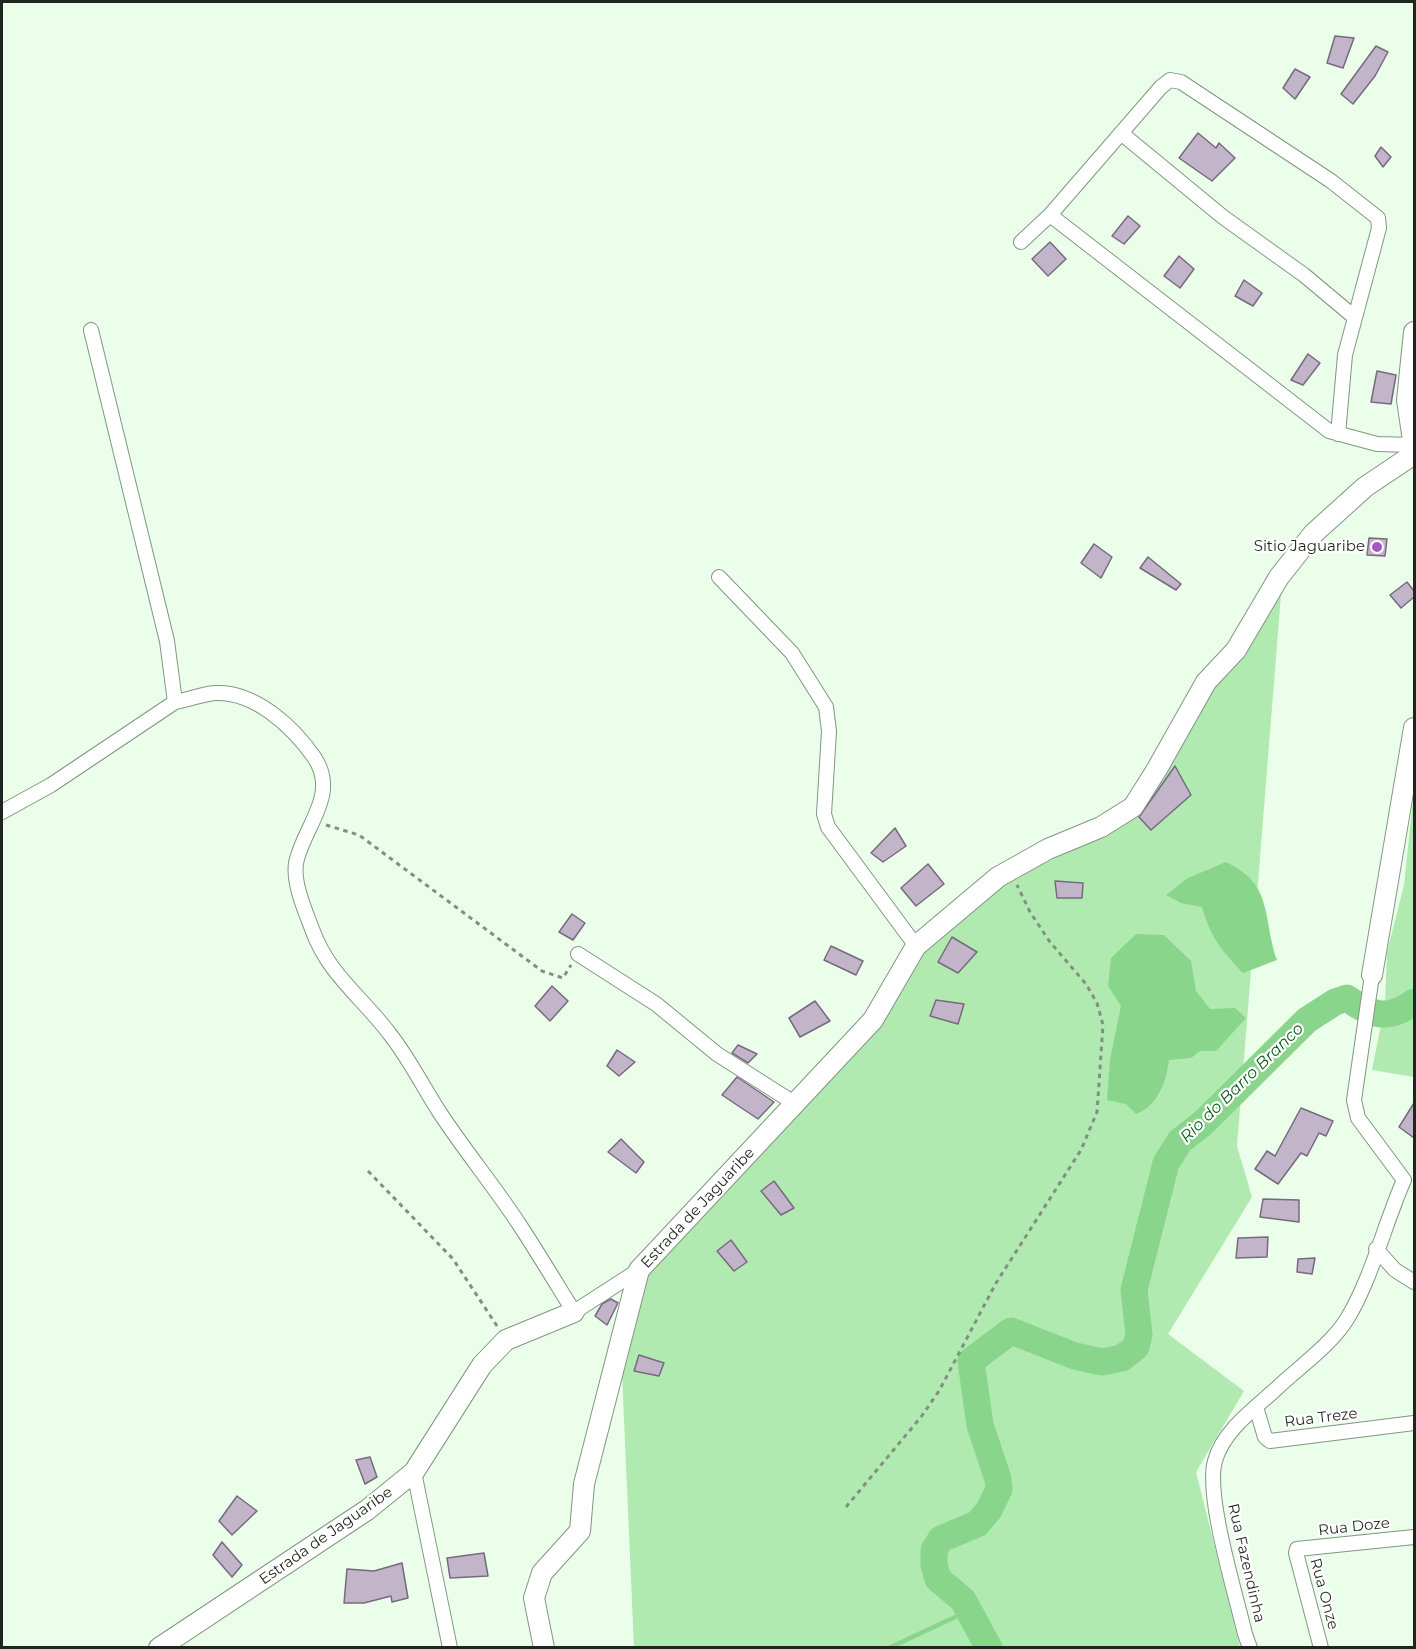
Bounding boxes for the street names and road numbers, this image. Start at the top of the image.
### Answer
street label: Estrada de Jaguaribe [637,1144,759,1272]
street label: Rua Treze [1283,1405,1359,1431]
street label: Estrada de Jaguaribe [256,1483,396,1589]
street label: Rua Fazendinha [1224,1502,1268,1624]
street label: Rua Doze [1317,1514,1391,1540]
street label: Rua Onze [1306,1556,1342,1632]

